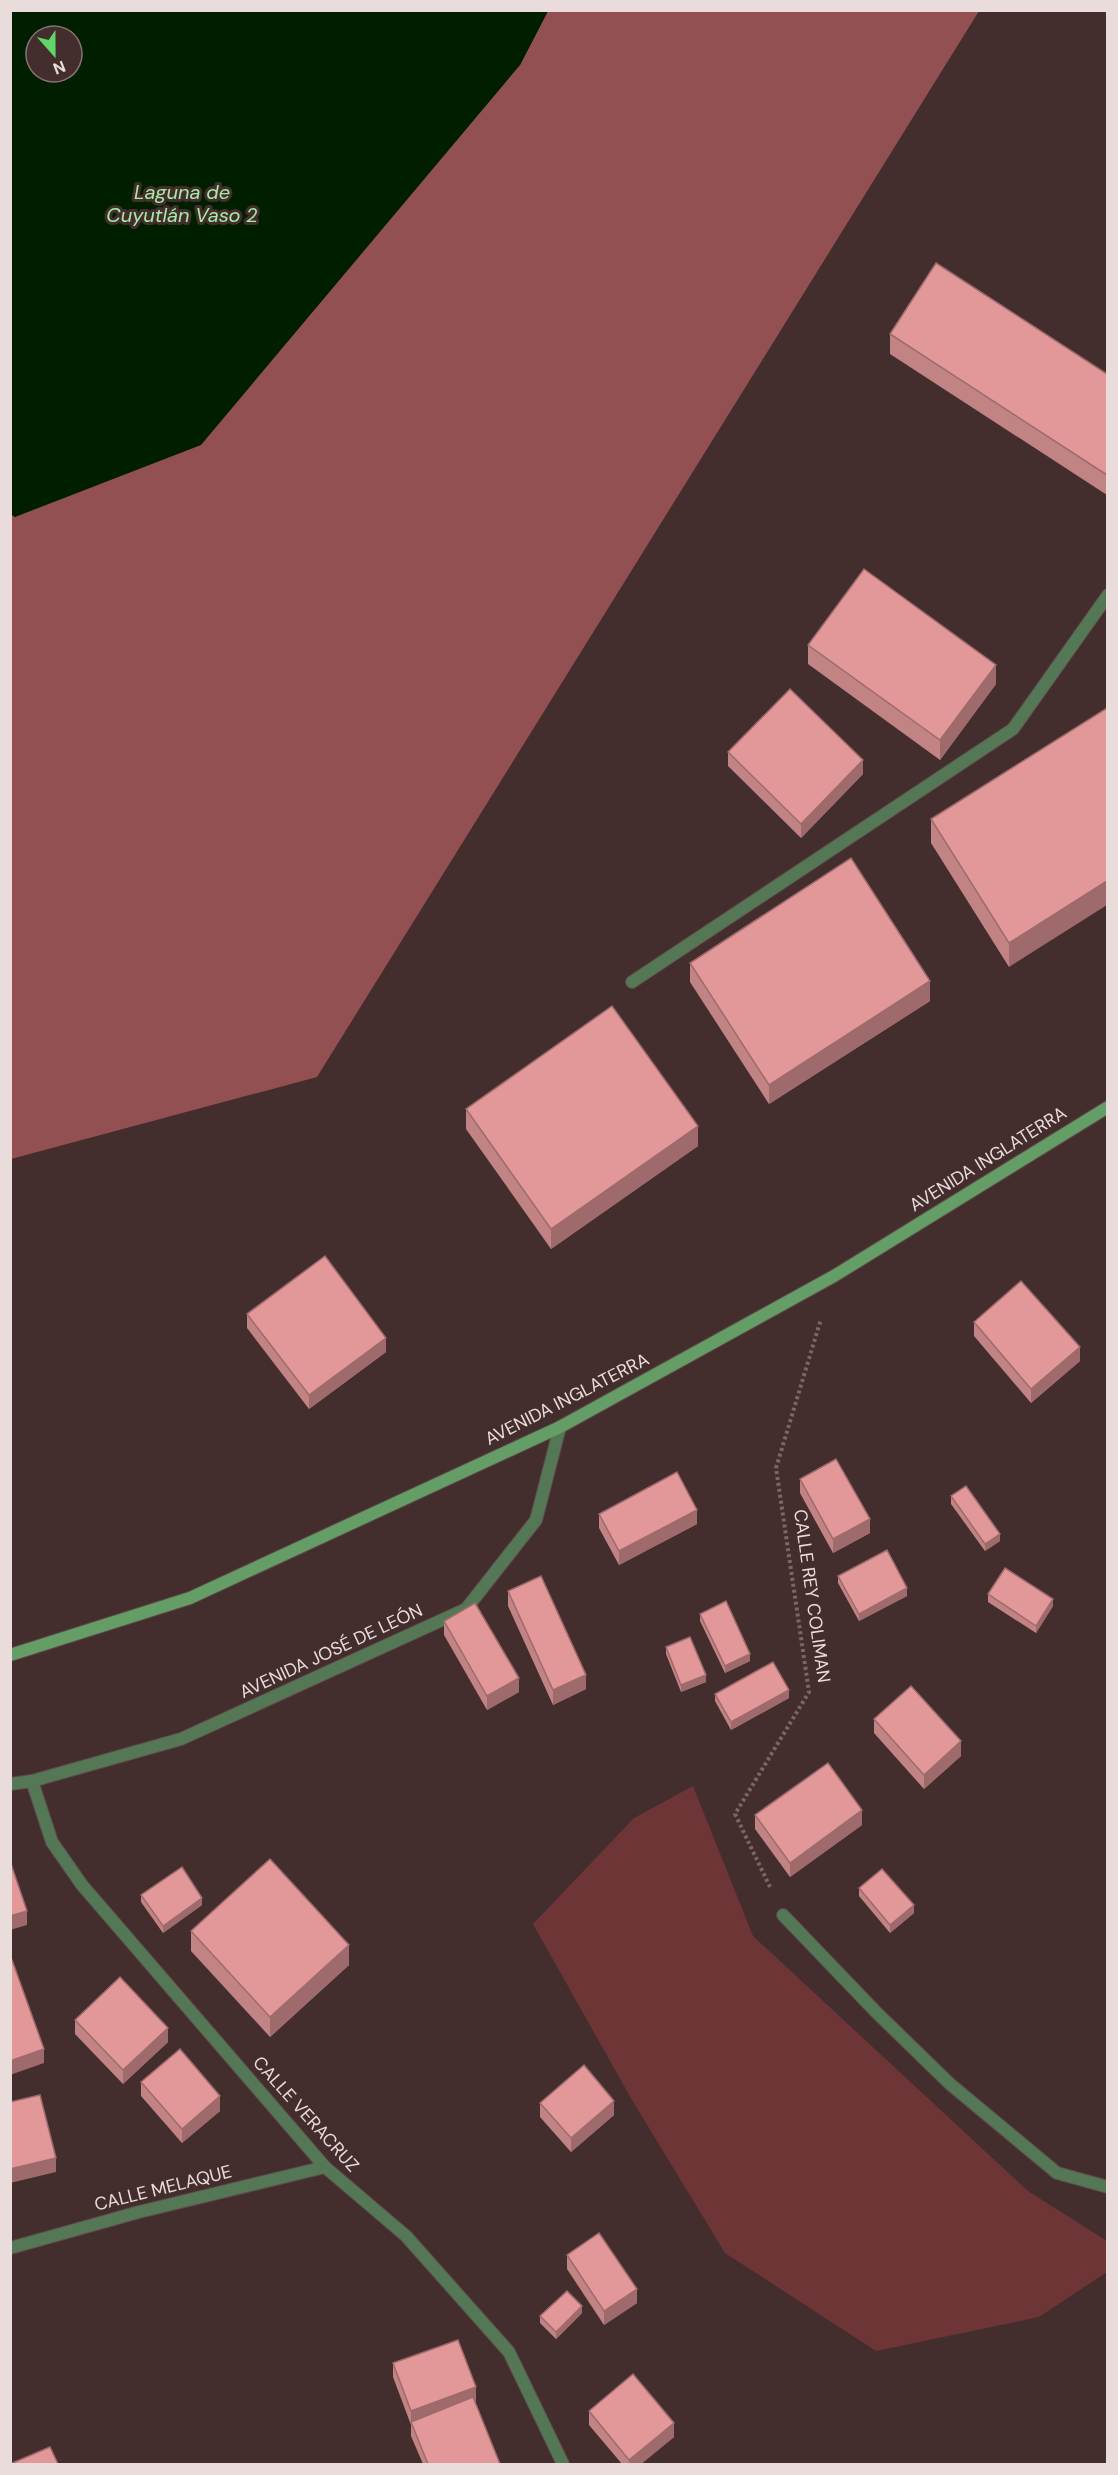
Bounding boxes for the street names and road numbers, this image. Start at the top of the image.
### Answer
street label: AVENIDA INGLATERRA [905,1101,1071,1217]
street label: AVENIDA INGLATERRA [481,1347,653,1451]
street label: CALLE REY COLIMAN [788,1508,836,1684]
street label: AVENIDA JOSÉ DE LEÓN [236,1598,426,1704]
street label: CALLE VERACRUZ [248,2051,364,2177]
street label: CALLE MELAQUE [92,2159,234,2217]

